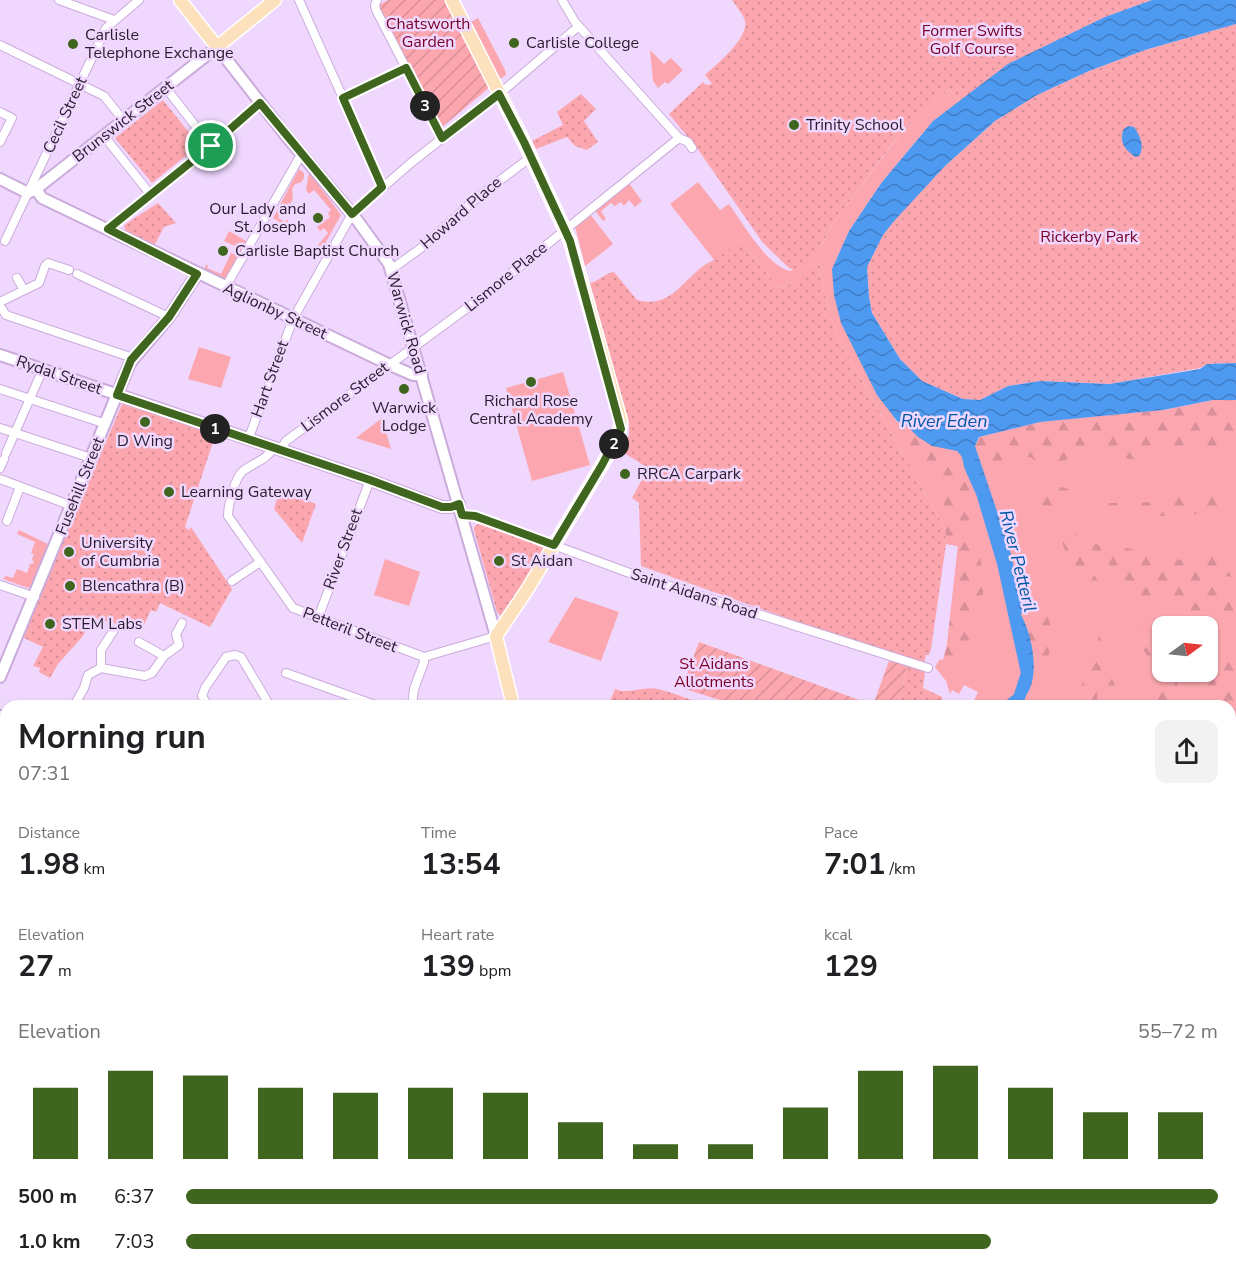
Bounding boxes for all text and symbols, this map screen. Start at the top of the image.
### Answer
park label: Chatsworth Garden [386,13,470,53]
park label: Former Swifts Golf Course [922,20,1022,60]
place label: Carlisle Telephone Exchange [85,24,234,64]
place label: Carlisle College [526,32,639,54]
marker: Carlisle College [507,36,521,50]
marker: Carlisle Telephone Exchange [66,37,80,51]
street label: Cecil Street [38,73,93,157]
street label: Brunswick Street [68,74,178,167]
pin: 3 [410,91,440,121]
text: 3 [420,95,430,117]
place label: Trinity School [806,114,904,136]
marker: Trinity School [787,118,801,132]
pin [185,120,236,171]
icon: arrive [194,129,227,162]
street label: Howard Place [416,172,506,254]
place label: Our Lady and St. Joseph [209,198,306,238]
marker: Our Lady and St. Joseph [311,211,325,225]
park label: Rickerby Park [1040,226,1139,248]
street label: Lismore Place [460,237,552,317]
place label: Carlisle Baptist Church [235,240,399,262]
marker: Carlisle Baptist Church [216,244,230,258]
street label: Warwick Road [381,269,431,377]
street label: Aglionby Street [219,277,331,345]
street label: Hart Street [246,337,294,420]
street label: Rydal Street [13,350,105,400]
street label: Lismore Street [297,357,394,437]
marker: Richard Rose Central Academy [524,375,538,389]
marker: Warwick Lodge [397,382,411,396]
place label: Richard Rose Central Academy [469,390,594,430]
place label: Warwick Lodge [372,397,437,437]
water label: River Eden [901,409,987,433]
pin: 1 [200,414,230,444]
marker: D Wing [138,415,152,429]
text: 1 [210,418,220,440]
pin: 2 [599,429,629,459]
place label: D Wing [117,430,173,452]
street label: Fusehill Street [50,433,110,538]
text: 2 [609,433,619,455]
place label: RRCA Carpark [637,463,742,485]
marker: RRCA Carpark [618,467,632,481]
place label: Learning Gateway [181,481,312,503]
marker: Learning Gateway [162,485,176,499]
street label: River Street [318,505,368,592]
water label: River Petteril [994,507,1042,615]
place label: University of Cumbria [81,532,160,572]
marker: University of Cumbria [62,545,76,559]
place label: St Aidan [511,550,573,572]
marker: St Aidan [492,554,506,568]
street label: Saint Aidans Road [628,563,760,625]
place label: Blencathra (B) [82,575,185,597]
marker: Blencathra (B) [63,579,77,593]
street label: Petteril Street [300,602,401,658]
place label: STEM Labs [62,613,143,635]
north arrow [1152,616,1218,682]
map controls [1152,616,1218,682]
marker: STEM Labs [43,617,57,631]
park label: St Aidans Allotments [674,653,754,693]
text: Morning run [18,715,206,760]
button: share [1155,720,1218,783]
text: 07:31 [18,760,71,787]
text: Distance [18,822,80,844]
text: Time [421,822,457,844]
text: Pace [824,822,858,844]
text: 1.98 [18,844,79,885]
text: 13:54 [421,844,500,885]
text: 7:01 [824,844,885,885]
text: km [79,858,105,880]
text: /km [885,858,916,880]
text: Elevation [18,924,84,946]
text: Heart rate [421,924,494,946]
text: kcal [824,924,852,946]
text: 27 [18,946,54,987]
text: 139 [421,946,475,987]
text: 129 [824,946,878,987]
text: m [54,960,72,982]
text: bpm [475,960,511,982]
text: Elevation [18,1018,101,1045]
text: 55–72 m [1138,1018,1218,1045]
text: 500 m [18,1183,77,1210]
text: 6:37 [114,1183,155,1210]
text: 1.0 km [18,1228,81,1255]
text: 7:03 [114,1228,155,1255]

